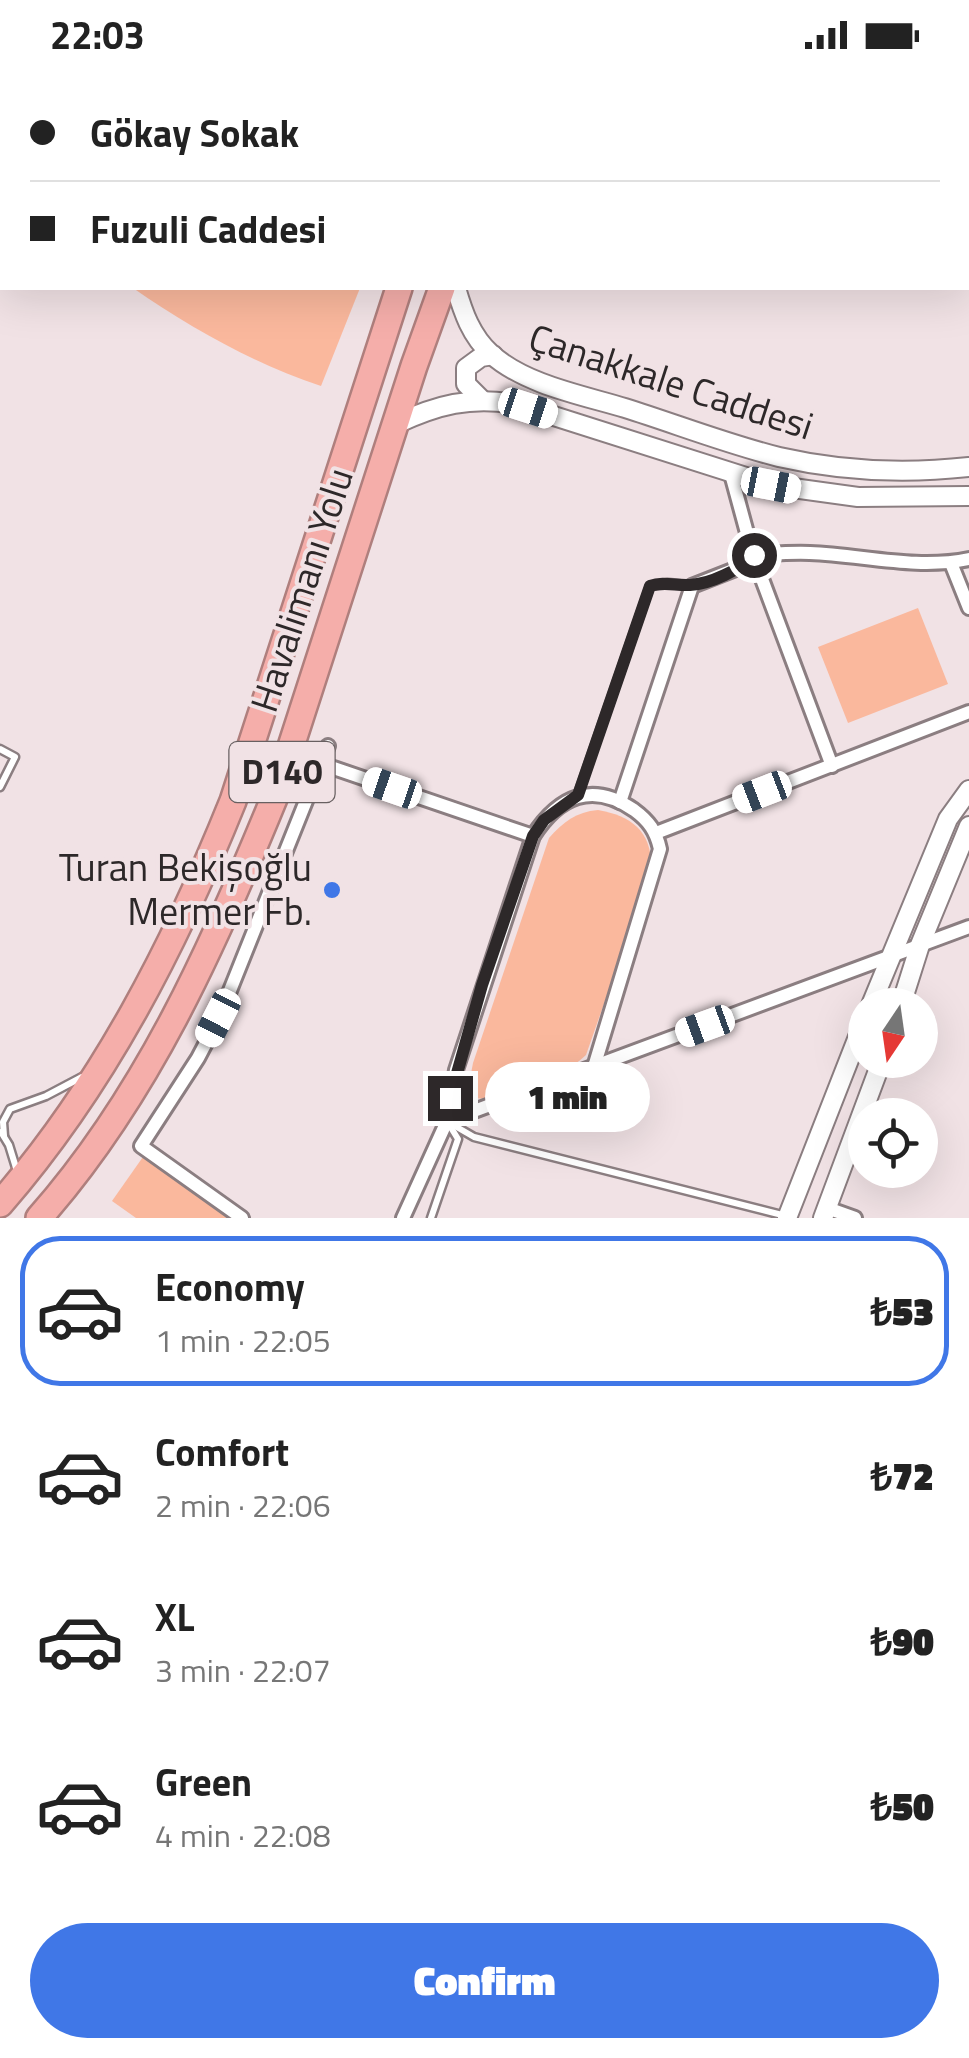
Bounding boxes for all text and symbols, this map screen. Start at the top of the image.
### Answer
text: 22:03 [50,6,145,64]
text: Gökay Sokak [90,104,299,162]
text: Fuzuli Caddesi [90,200,326,258]
street label: Çanakkale Caddesi [522,308,821,454]
car [495,384,561,432]
street label: Havalimanı Yolu [234,460,368,719]
car [739,465,803,505]
route start [732,533,777,578]
road number: D140 [230,742,334,802]
car [359,764,425,812]
car [729,767,795,817]
place label: Turan Bekişoğlu Mermer Fb. [59,838,312,940]
marker: Turan Bekişoğlu Mermer Fb. [321,879,343,901]
car [191,984,245,1052]
north arrow [848,988,938,1078]
map controls [848,988,938,1188]
car [672,1002,738,1050]
callout: 1 min [485,1063,650,1133]
text: 1 min [528,1073,607,1121]
route end [428,1076,473,1121]
button: locate [848,1098,938,1188]
text: Economy [155,1258,305,1316]
icon: car [35,1266,125,1356]
text: ₺53 [870,1282,934,1340]
text: 1 min · 22:05 [155,1316,331,1364]
text: Comfort [155,1423,289,1481]
icon: car [35,1431,125,1521]
text: ₺72 [870,1447,934,1505]
text: 2 min · 22:06 [155,1481,331,1529]
text: XL [155,1588,195,1646]
icon: car [35,1596,125,1686]
text: ₺90 [870,1612,934,1670]
text: 3 min · 22:07 [155,1646,331,1694]
text: Green [155,1753,252,1811]
icon: car [35,1761,125,1851]
text: ₺50 [870,1777,934,1835]
text: 4 min · 22:08 [155,1811,331,1859]
button: Confirm [30,1923,939,2038]

